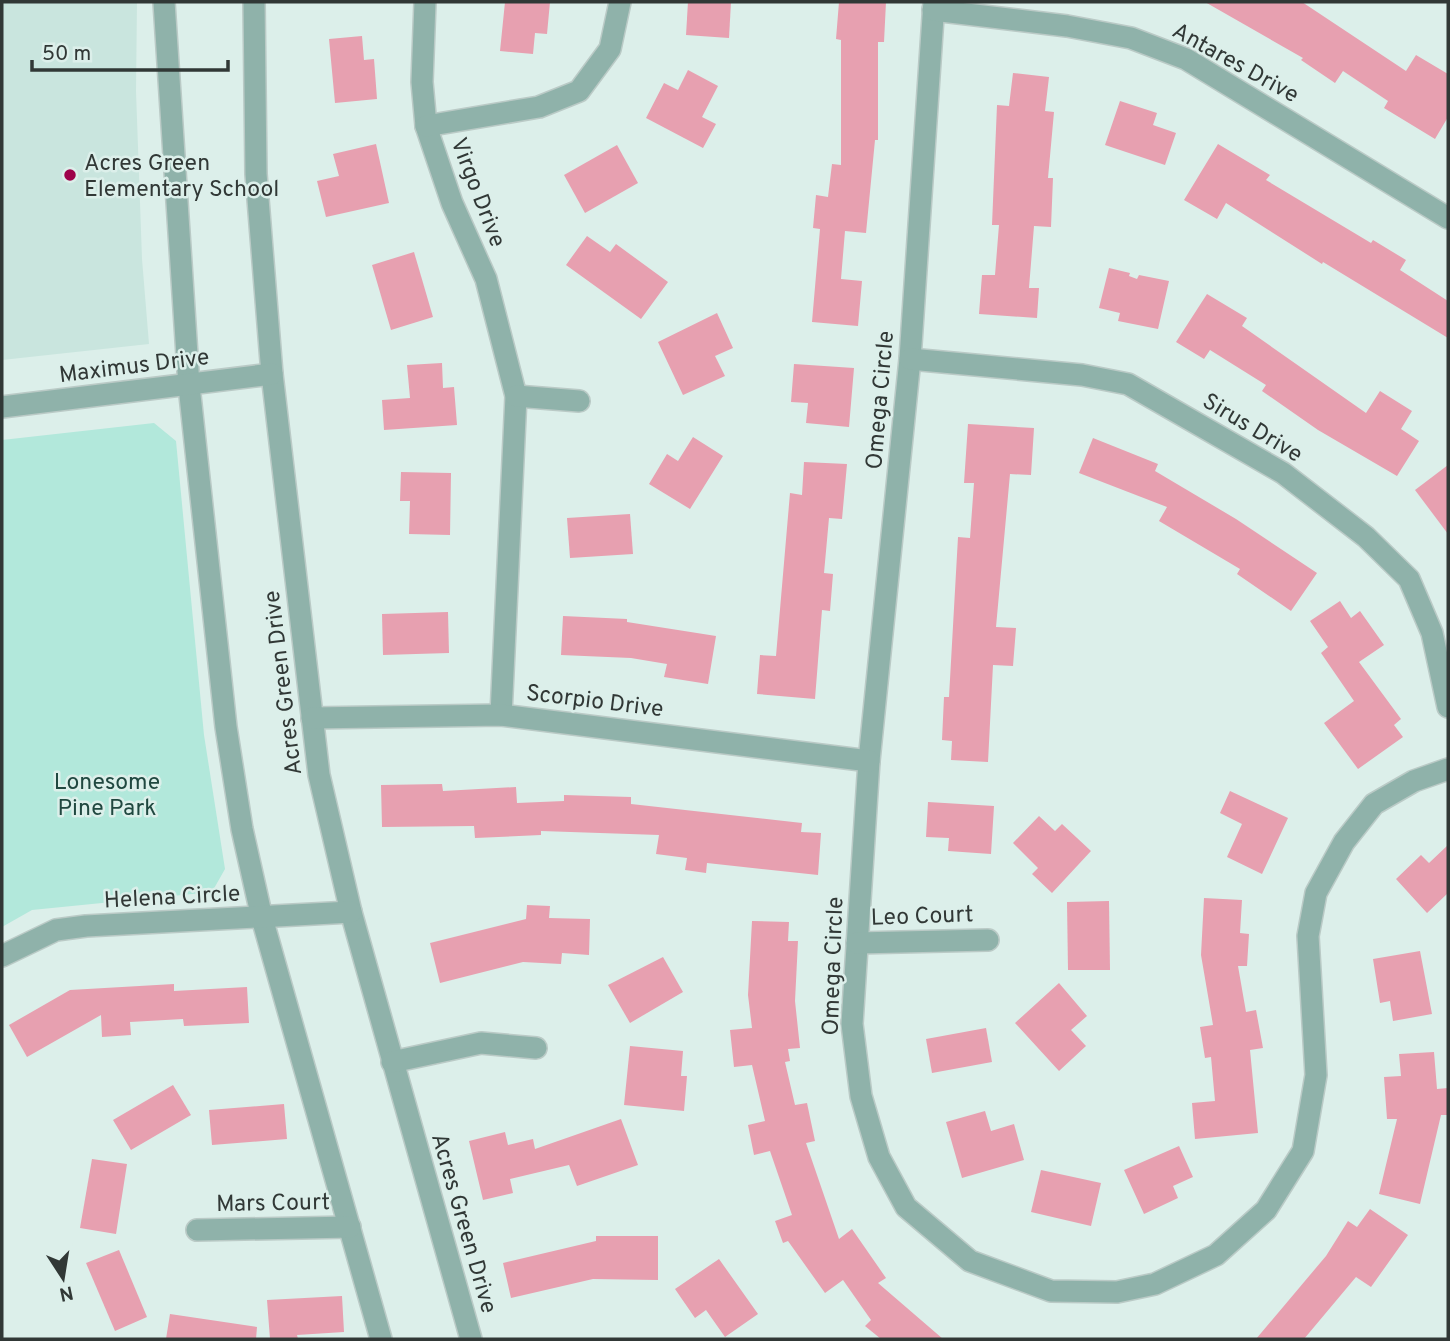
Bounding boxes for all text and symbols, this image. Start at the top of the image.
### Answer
street label: Antares Drive [1166,17,1303,111]
scale bar [32,28,228,72]
text: 50 m [42,41,91,68]
street label: Virgo Drive [443,134,511,252]
place label: Acres Green Elementary School [84,150,279,205]
marker: Acres Green Elementary School [62,167,78,183]
street label: Omega Circle [861,330,902,471]
street label: Maximus Drive [58,344,211,391]
street label: Sirus Drive [1196,388,1307,470]
street label: Acres Green Drive [259,589,310,777]
street label: Scorpio Drive [524,680,665,725]
park label: Lonesome Pine Park [54,769,160,824]
street label: Helena Circle [103,880,241,917]
street label: Omega Circle [818,896,851,1036]
street label: Leo Court [870,901,974,934]
street label: Acres Green Drive [423,1130,502,1317]
street label: Mars Court [216,1189,330,1220]
north arrow [28,1243,98,1313]
text: N [57,1280,75,1306]

